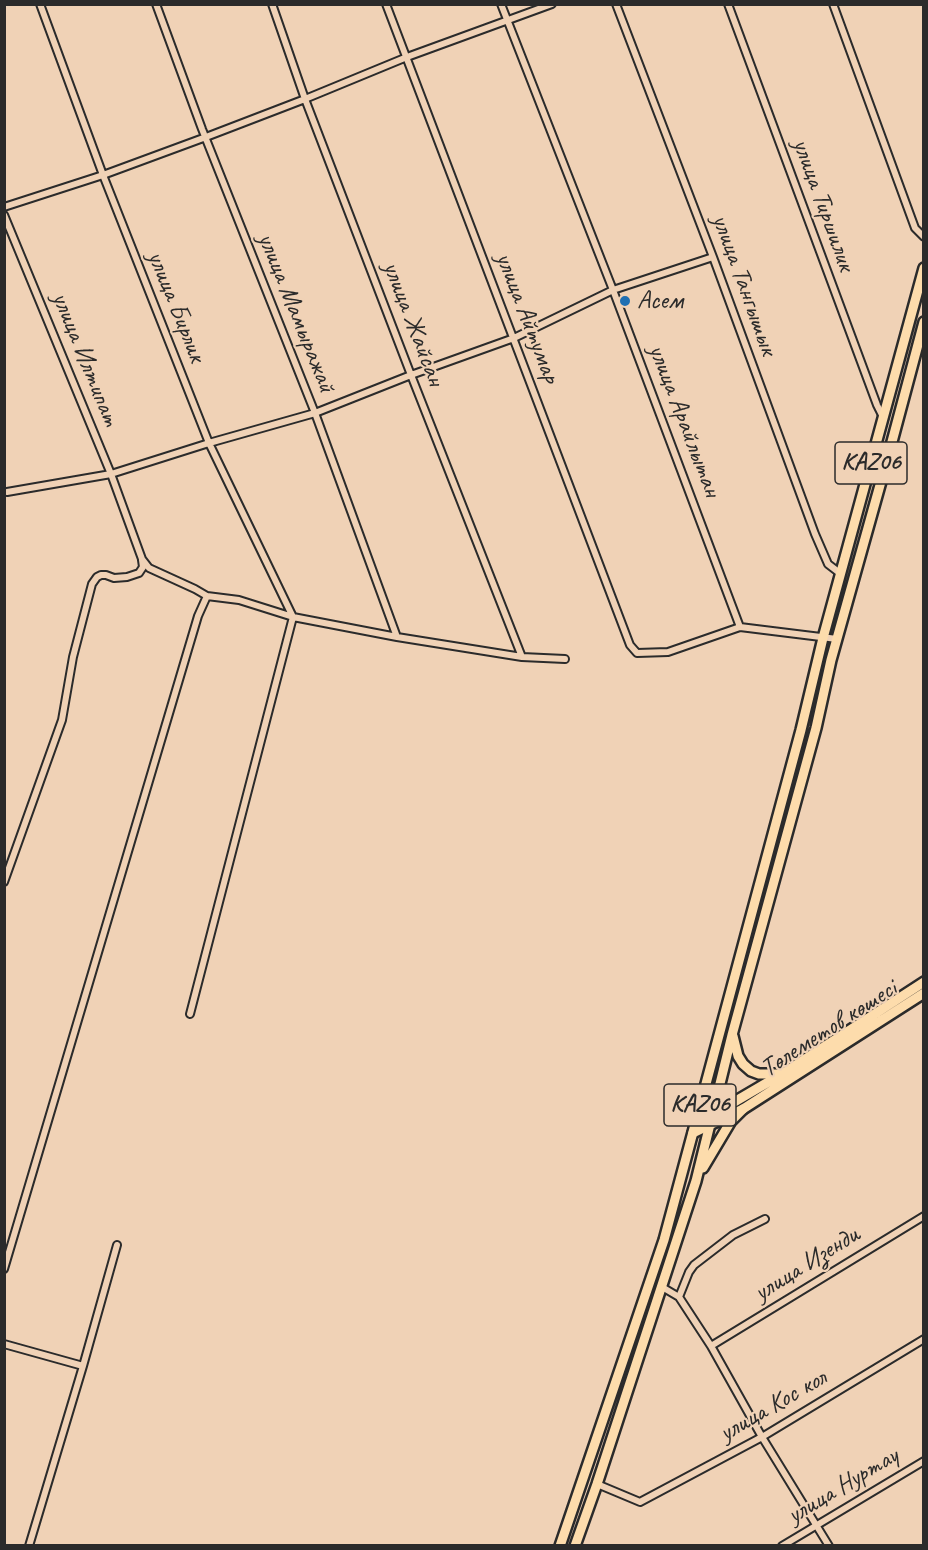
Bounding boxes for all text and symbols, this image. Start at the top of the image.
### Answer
street label: улица Тиршилик [785,135,861,275]
street label: улица Тангышык [704,210,784,360]
street label: улица Мамыражай [250,229,342,397]
street label: улица Бирлик [140,247,212,367]
street label: улица Айтумар [488,248,566,388]
street label: улица Жайсан [375,257,451,391]
place label: Асем [637,285,683,317]
street label: улица Илтипат [44,288,126,430]
marker: Асем [618,294,632,308]
street label: улица Арайлытан [641,340,727,502]
road number: KАZ06 [835,442,907,484]
street label: Төлеметов көшесі [755,973,903,1085]
road number: KАZ06 [664,1084,736,1126]
street label: улица Изенди [748,1219,866,1309]
street label: улица Кос кол [714,1363,832,1449]
street label: улица Нуртау [782,1441,904,1531]

